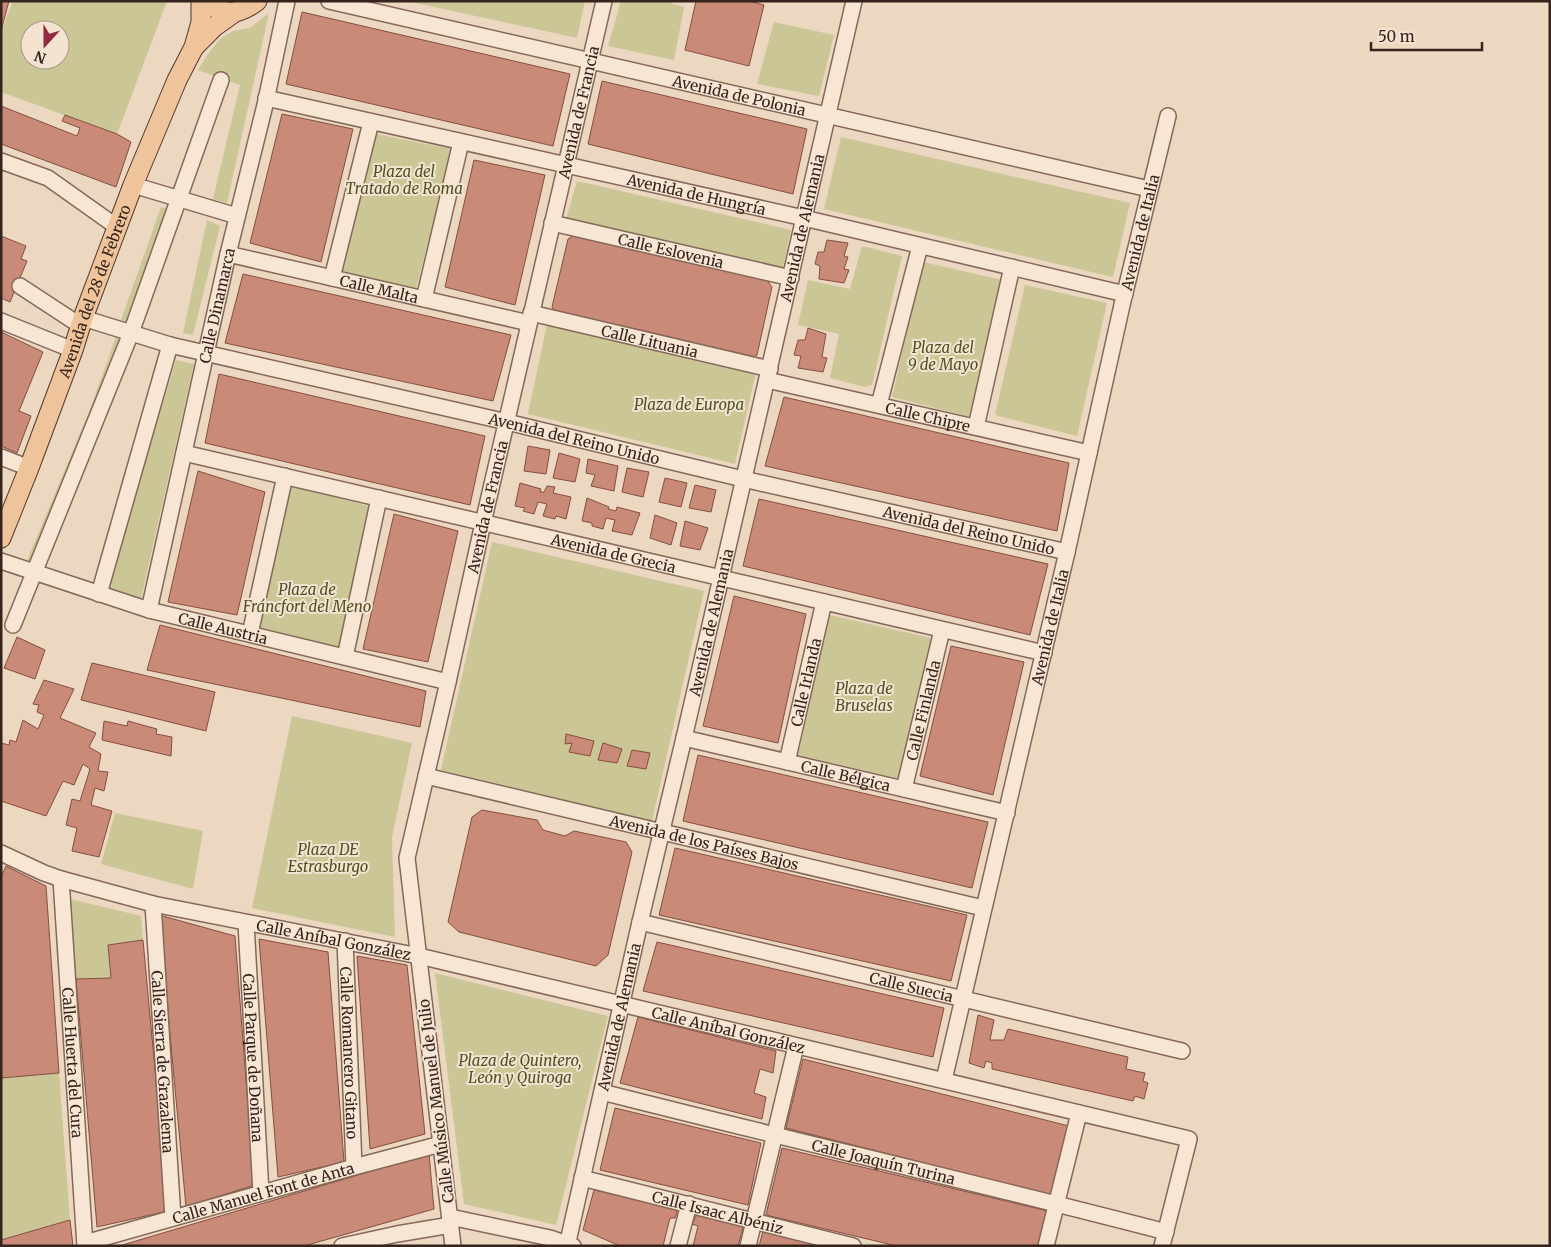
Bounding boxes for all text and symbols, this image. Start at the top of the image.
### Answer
north arrow [20,20,70,70]
scale bar [1371,20,1482,52]
text: 50 m [1378,27,1415,46]
street label: Avenida de Francia [553,44,603,181]
text: N [32,47,49,68]
street label: Avenida de Polonia [670,70,808,120]
street label: Avenida de Alemania [775,152,828,304]
park label: Plaza del Tratado de Roma [345,162,463,198]
street label: Avenida de Hungría [624,169,768,219]
street label: Avenida de Italia [1116,172,1163,293]
street label: Avenida del 28 de Febrero [54,201,134,381]
street label: Calle Eslovenia [616,229,726,272]
street label: Calle Dinamarca [195,246,239,365]
street label: Calle Malta [338,270,420,307]
street label: Calle Lituania [600,320,700,361]
park label: Plaza del 9 de Mayo [908,338,978,374]
park label: Plaza de Europa [634,395,744,414]
street label: Calle Chipre [884,398,972,435]
street label: Avenida del Reino Unido [486,408,662,468]
street label: Avenida de Francia [463,438,511,576]
street label: Avenida del Reino Unido [880,501,1057,558]
street label: Avenida de Grecia [548,529,678,577]
street label: Avenida de Alemania [684,547,737,699]
street label: Avenida de Italia [1027,567,1072,688]
park label: Plaza de Fráncfort del Meno [242,580,371,616]
street label: Calle Austria [176,608,270,648]
street label: Calle Irlanda [786,636,825,728]
street label: Calle Finlanda [902,658,944,762]
park label: Plaza de Bruselas [835,679,893,715]
street label: Calle Bélgica [799,756,892,795]
street label: Avenida de los Países Bajos [607,810,801,874]
park label: Plaza DE Estrasburgo [288,840,368,876]
street label: Calle Aníbal González [255,915,413,964]
street label: Avenida de Alemania [593,941,645,1093]
street label: Calle Romancero Gitano [337,966,362,1140]
street label: Calle Suecia [868,967,955,1006]
street label: Calle Sierra de Grazalema [148,970,178,1154]
street label: Calle Parque de Doñana [239,973,268,1143]
street label: Calle Huerta del Cura [59,987,87,1138]
street label: Calle Músico Manuel de Julio [414,998,458,1204]
street label: Calle Aníbal González [650,1002,807,1057]
park label: Plaza de Quintero, León y Quiroga [459,1051,581,1087]
street label: Calle Joaquín Turina [810,1135,957,1188]
street label: Calle Manuel Font de Anta [170,1158,356,1227]
street label: Calle Isaac Albéniz [650,1186,785,1238]

